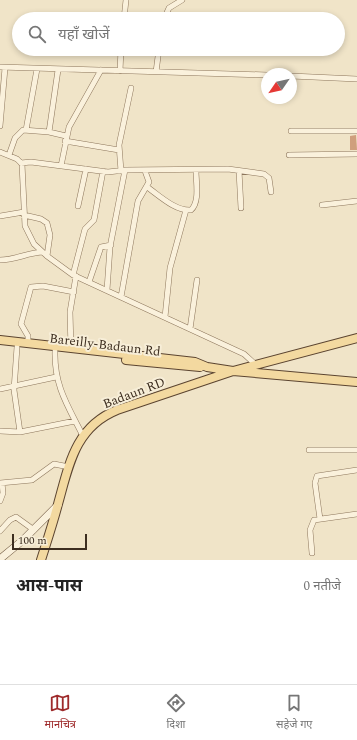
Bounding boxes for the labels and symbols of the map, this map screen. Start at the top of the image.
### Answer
north arrow [261,68,297,104]
street label: Bareilly-Badaun Rd [48,328,162,362]
street label: Badaun RD [100,372,168,414]
scale bar [12,532,87,551]

